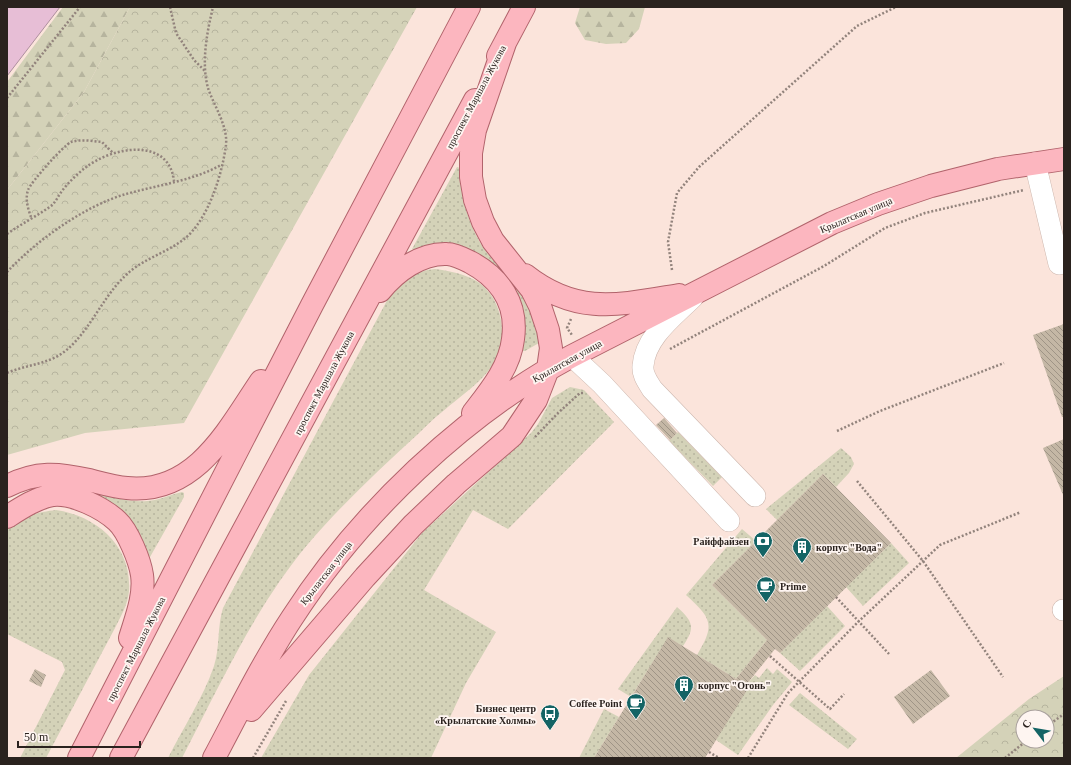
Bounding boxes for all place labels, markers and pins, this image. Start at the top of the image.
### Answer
bank icon: Райффайзен [752,530,774,558]
place label: Райффайзен [693,536,749,547]
building icon: корпус "Вода" [791,536,813,564]
place label: корпус "Вода" [816,542,882,553]
cafe icon: Prime [755,575,777,603]
place label: Prime [780,581,807,592]
building icon: корпус "Огонь" [673,674,695,702]
place label: корпус "Огонь" [698,680,771,691]
cafe icon: Coffee Point [625,692,647,720]
place label: Coffee Point [569,698,623,709]
place label: Бизнес центр «Крылатские Холмы» [435,703,536,726]
bus stop icon: Бизнес центр «Крылатские Холмы» [539,703,561,731]

